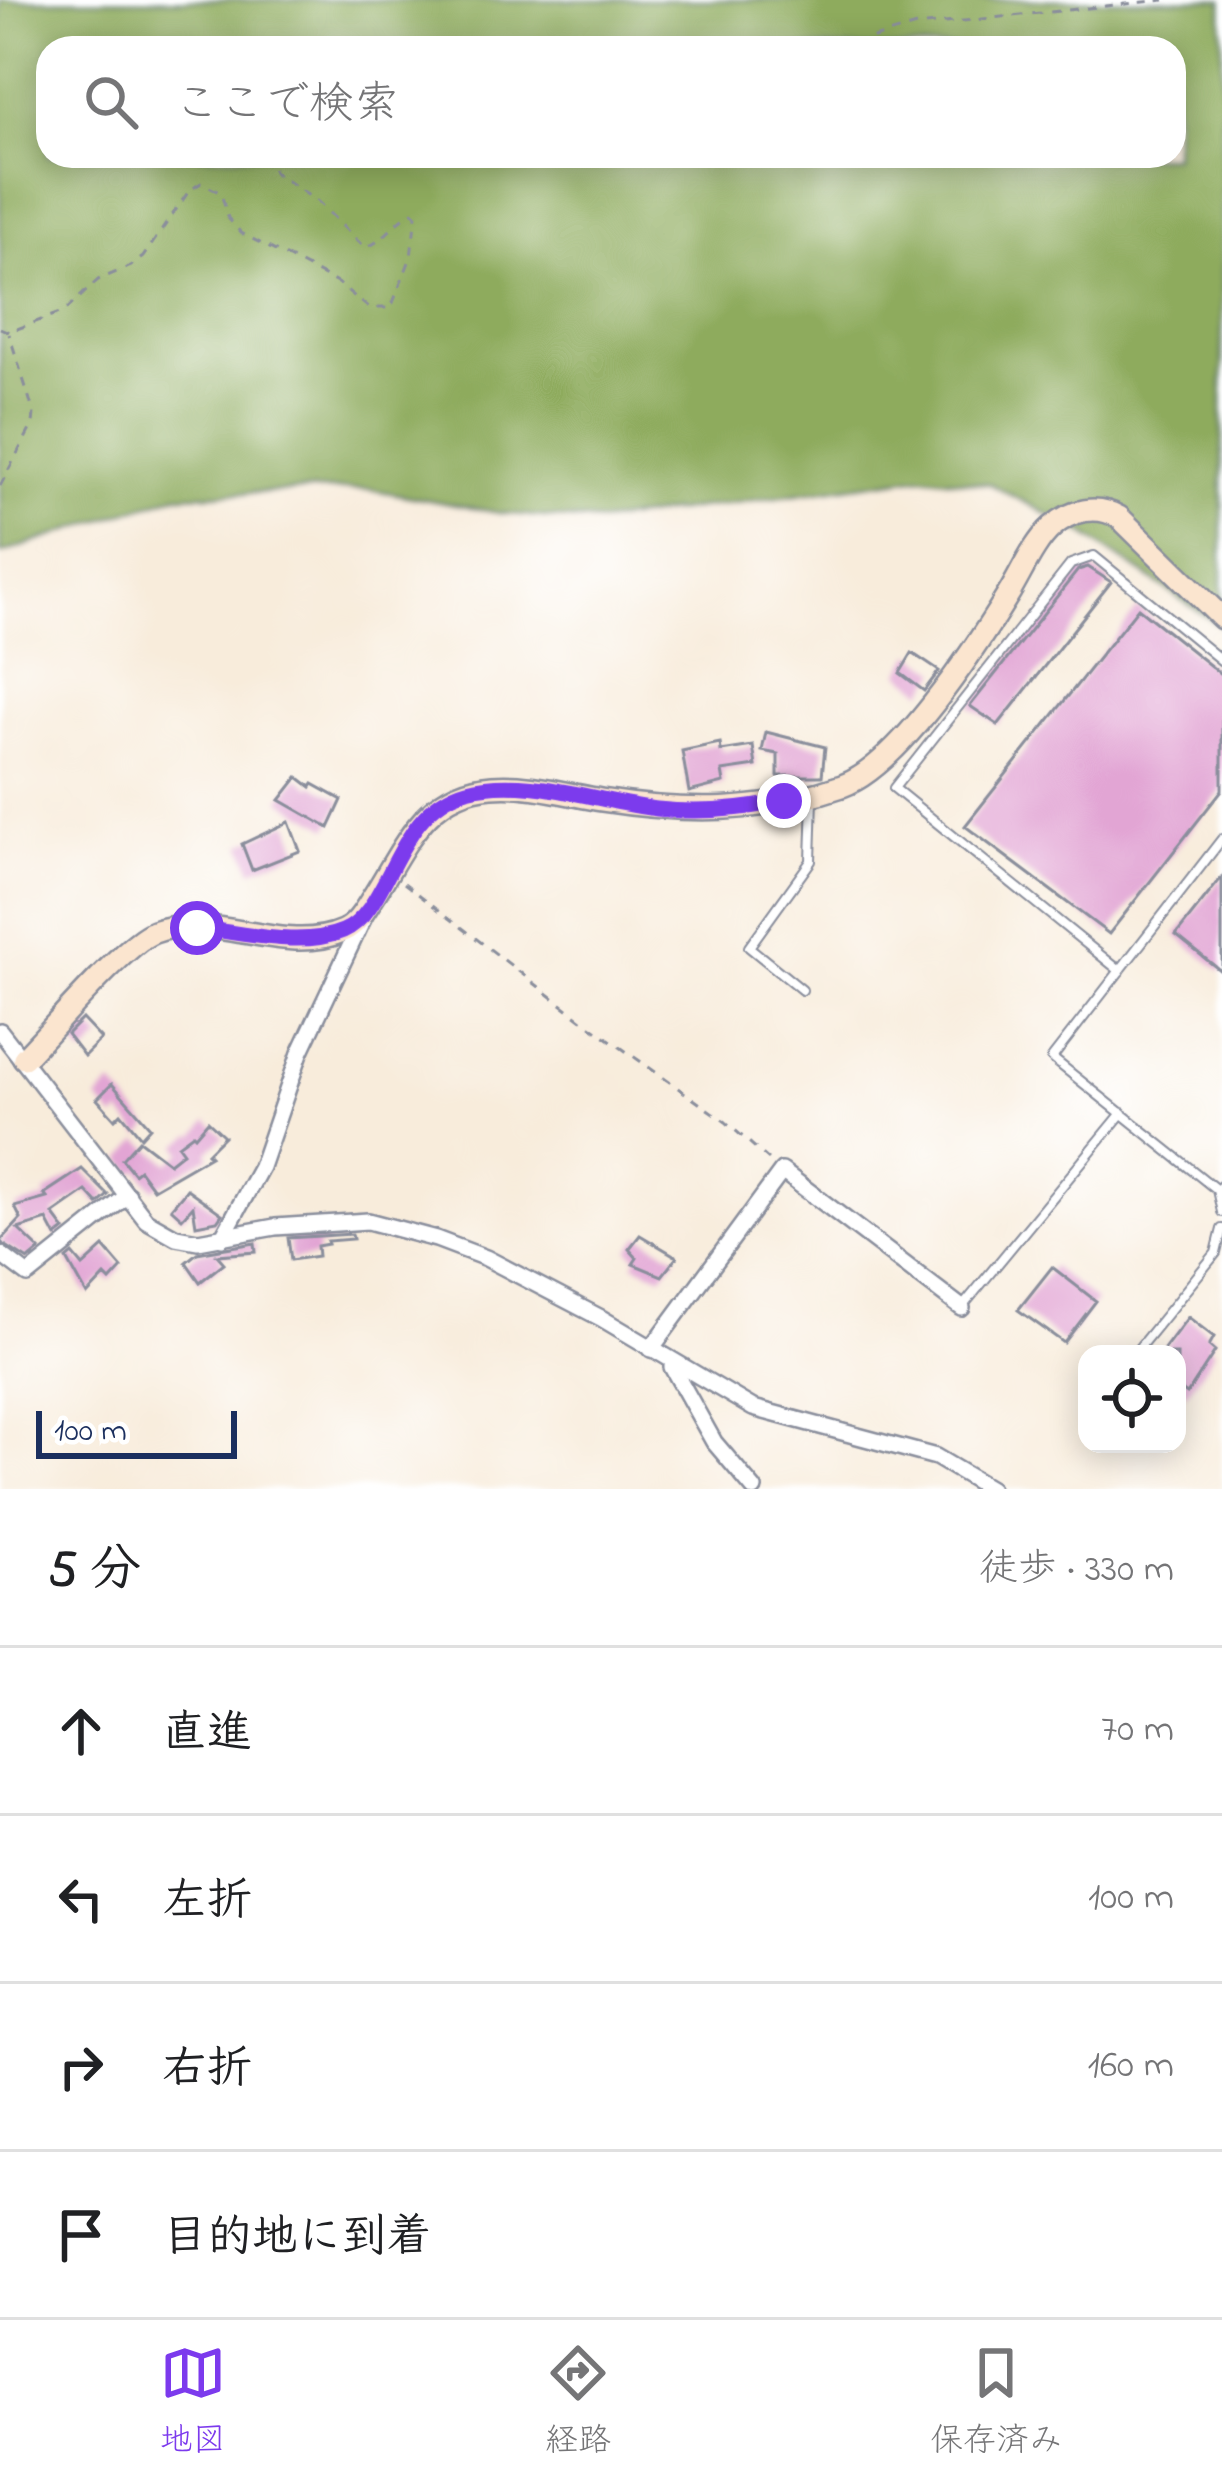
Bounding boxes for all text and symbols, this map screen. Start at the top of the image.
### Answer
search box [36,36,1186,168]
icon: search [78,69,144,135]
text: ここで検索 [174,73,399,139]
route end [757,774,811,828]
route start [170,901,224,955]
map controls [1078,1345,1186,1453]
button: locate [1078,1345,1186,1453]
scale bar [36,1405,237,1458]
text: 100 m [54,1408,127,1456]
text: 5 分 [48,1534,141,1609]
text: 徒歩 · 330 m [979,1542,1174,1599]
icon: ahead [48,1698,114,1764]
text: 直進 [162,1702,252,1768]
text: 70 m [1101,1702,1174,1759]
icon: left [48,1866,114,1932]
text: 左折 [162,1870,252,1936]
text: 100 m [1088,1870,1174,1927]
icon: right [48,2034,114,2100]
text: 右折 [162,2038,252,2104]
text: 160 m [1088,2038,1174,2095]
icon: arrive [48,2202,114,2268]
text: 目的地に到着 [162,2206,432,2272]
tab: 地図 [160,2340,226,2466]
tab: 経路 [545,2340,611,2466]
tab: 保存済み [930,2340,1062,2466]

